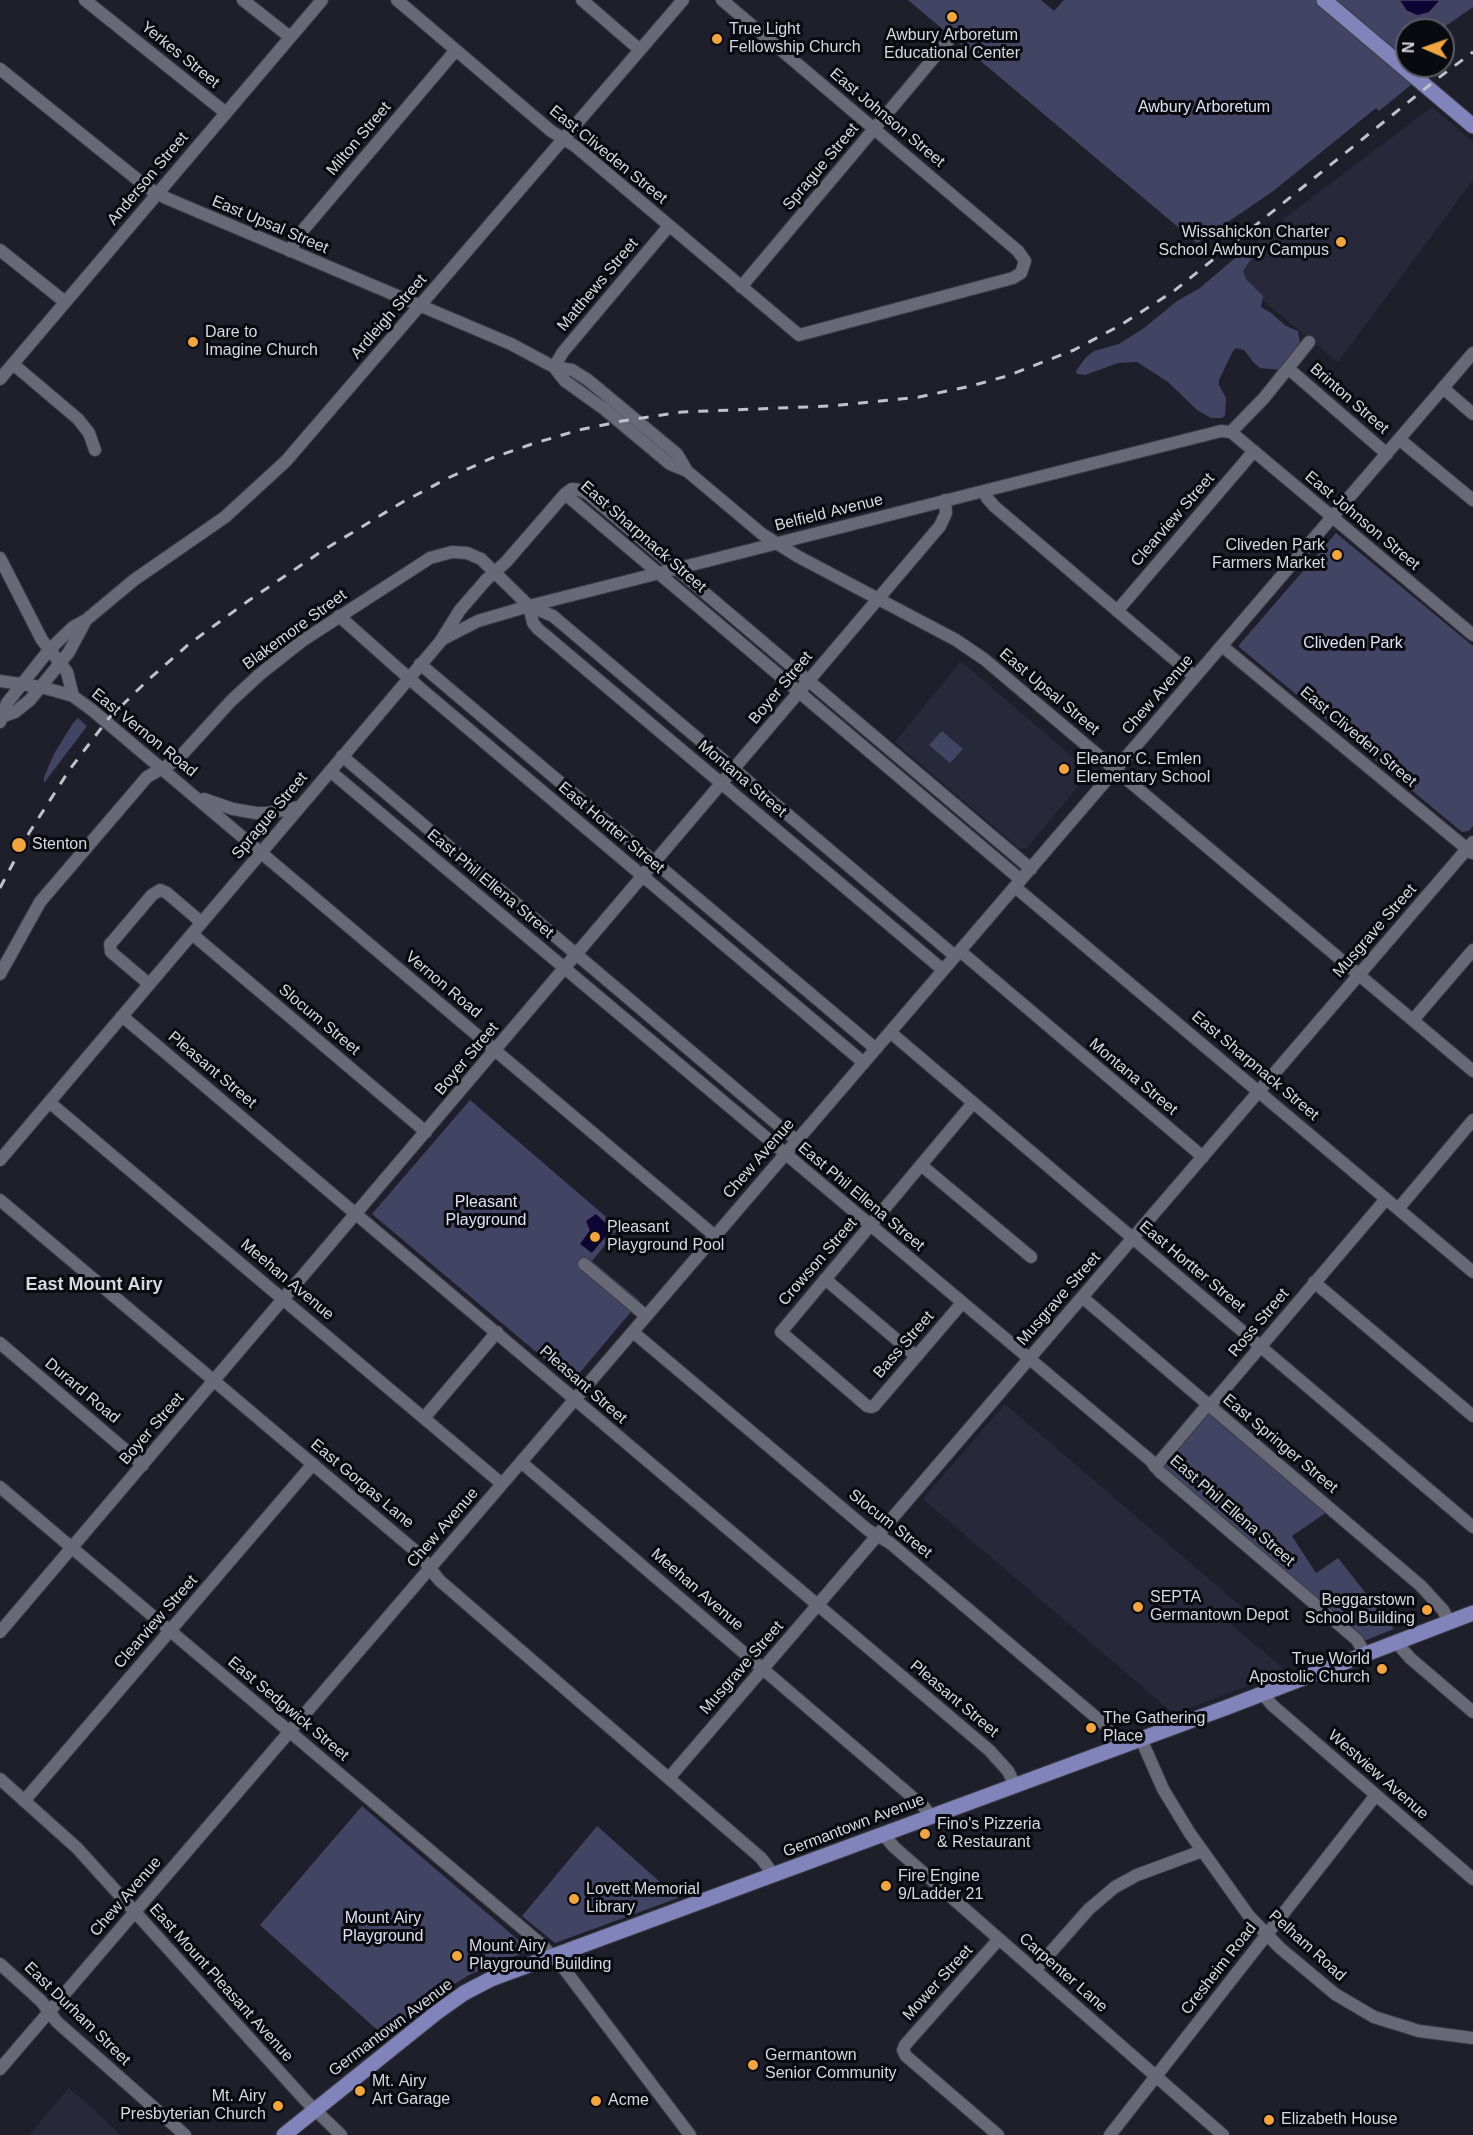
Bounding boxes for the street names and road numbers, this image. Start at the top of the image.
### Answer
street label: Yerkes Street [137,18,223,92]
street label: East Johnson Street [826,64,948,172]
street label: Milton Street [323,98,395,180]
street label: East Cliveden Street [545,102,671,208]
street label: Sprague Street [779,120,863,214]
street label: Anderson Street [103,129,193,229]
street label: East Upsal Street [209,192,331,258]
street label: Matthews Street [553,235,643,335]
street label: Ardleigh Street [347,271,431,363]
street label: Brinton Street [1306,360,1392,438]
street label: East Johnson Street [1301,467,1423,575]
street label: Clearview Street [1127,469,1219,571]
street label: East Sharpnack Street [576,477,710,597]
street label: Belfield Avenue [773,490,885,536]
street label: Blakemore Street [239,586,351,674]
street label: East Upsal Street [995,645,1103,739]
street label: Boyer Street [745,648,817,728]
street label: Chew Avenue [1118,651,1198,739]
street label: East Cliveden Street [1296,683,1420,791]
street label: East Vernon Road [87,685,201,781]
street label: Montana Street [694,736,790,822]
street label: Sprague Street [228,769,312,863]
street label: East Hortter Street [554,778,668,878]
street label: East Phil Ellena Street [423,825,557,943]
street label: Musgrave Street [1329,880,1421,982]
street label: Vernon Road [401,948,485,1022]
street label: Slocum Street [274,980,364,1060]
street label: East Sharpnack Street [1188,1007,1322,1125]
street label: Boyer Street [431,1019,503,1099]
street label: Pleasant Street [164,1027,260,1113]
street label: Montana Street [1085,1034,1181,1120]
street label: Chew Avenue [719,1115,799,1203]
street label: East Phil Ellena Street [794,1138,928,1256]
street label: Crowson Street [775,1214,861,1310]
street label: East Hortter Street [1135,1217,1249,1317]
street label: Meehan Avenue [236,1235,338,1325]
street label: Musgrave Street [1013,1248,1105,1350]
street label: Ross Street [1225,1285,1293,1361]
street label: Bass Street [870,1307,938,1383]
street label: Pleasant Street [535,1342,631,1428]
street label: Durard Road [41,1354,123,1428]
street label: Boyer Street [116,1389,188,1469]
street label: East Springer Street [1219,1390,1341,1498]
street label: East Gorgas Lane [306,1435,418,1533]
street label: East Phil Ellena Street [1166,1452,1298,1570]
street label: Chew Avenue [403,1484,483,1572]
street label: Slocum Street [844,1486,936,1562]
street label: Meehan Avenue [647,1545,747,1635]
street label: Clearview Street [110,1571,202,1673]
street label: Musgrave Street [696,1617,788,1719]
street label: East Sedgwick Street [224,1653,352,1765]
street label: Pleasant Street [906,1656,1002,1742]
street label: Westview Avenue [1324,1726,1432,1824]
street label: Germantown Avenue [781,1790,927,1862]
street label: Chew Avenue [86,1853,166,1941]
street label: East Mount Pleasant Avenue [145,1900,297,2066]
street label: Pelham Road [1265,1906,1349,1986]
street label: Cresheim Road [1177,1919,1261,2019]
street label: Carpenter Lane [1015,1929,1111,2017]
street label: Mower Street [899,1941,977,2025]
street label: East Durham Street [20,1958,134,2070]
street label: Germantown Avenue [325,1975,457,2081]

